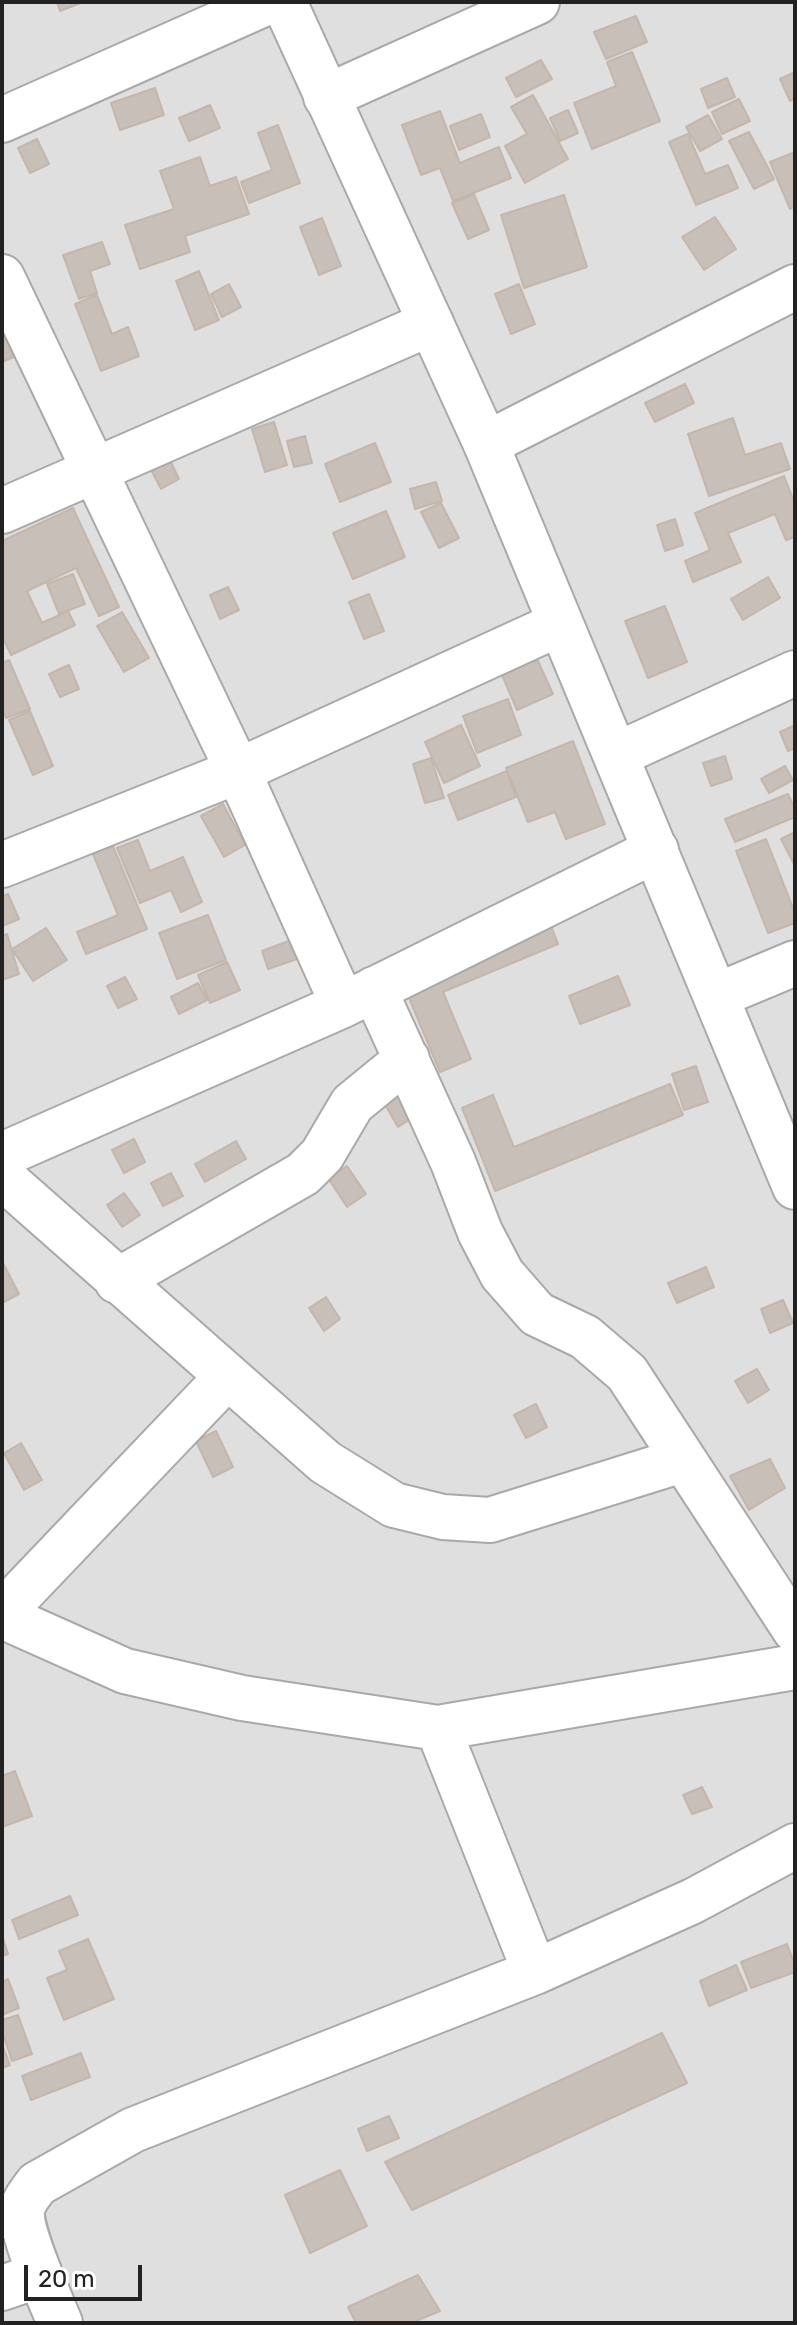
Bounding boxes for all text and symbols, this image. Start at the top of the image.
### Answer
scale bar [28,2249,146,2299]
text: 20 m [38,2265,95,2293]

